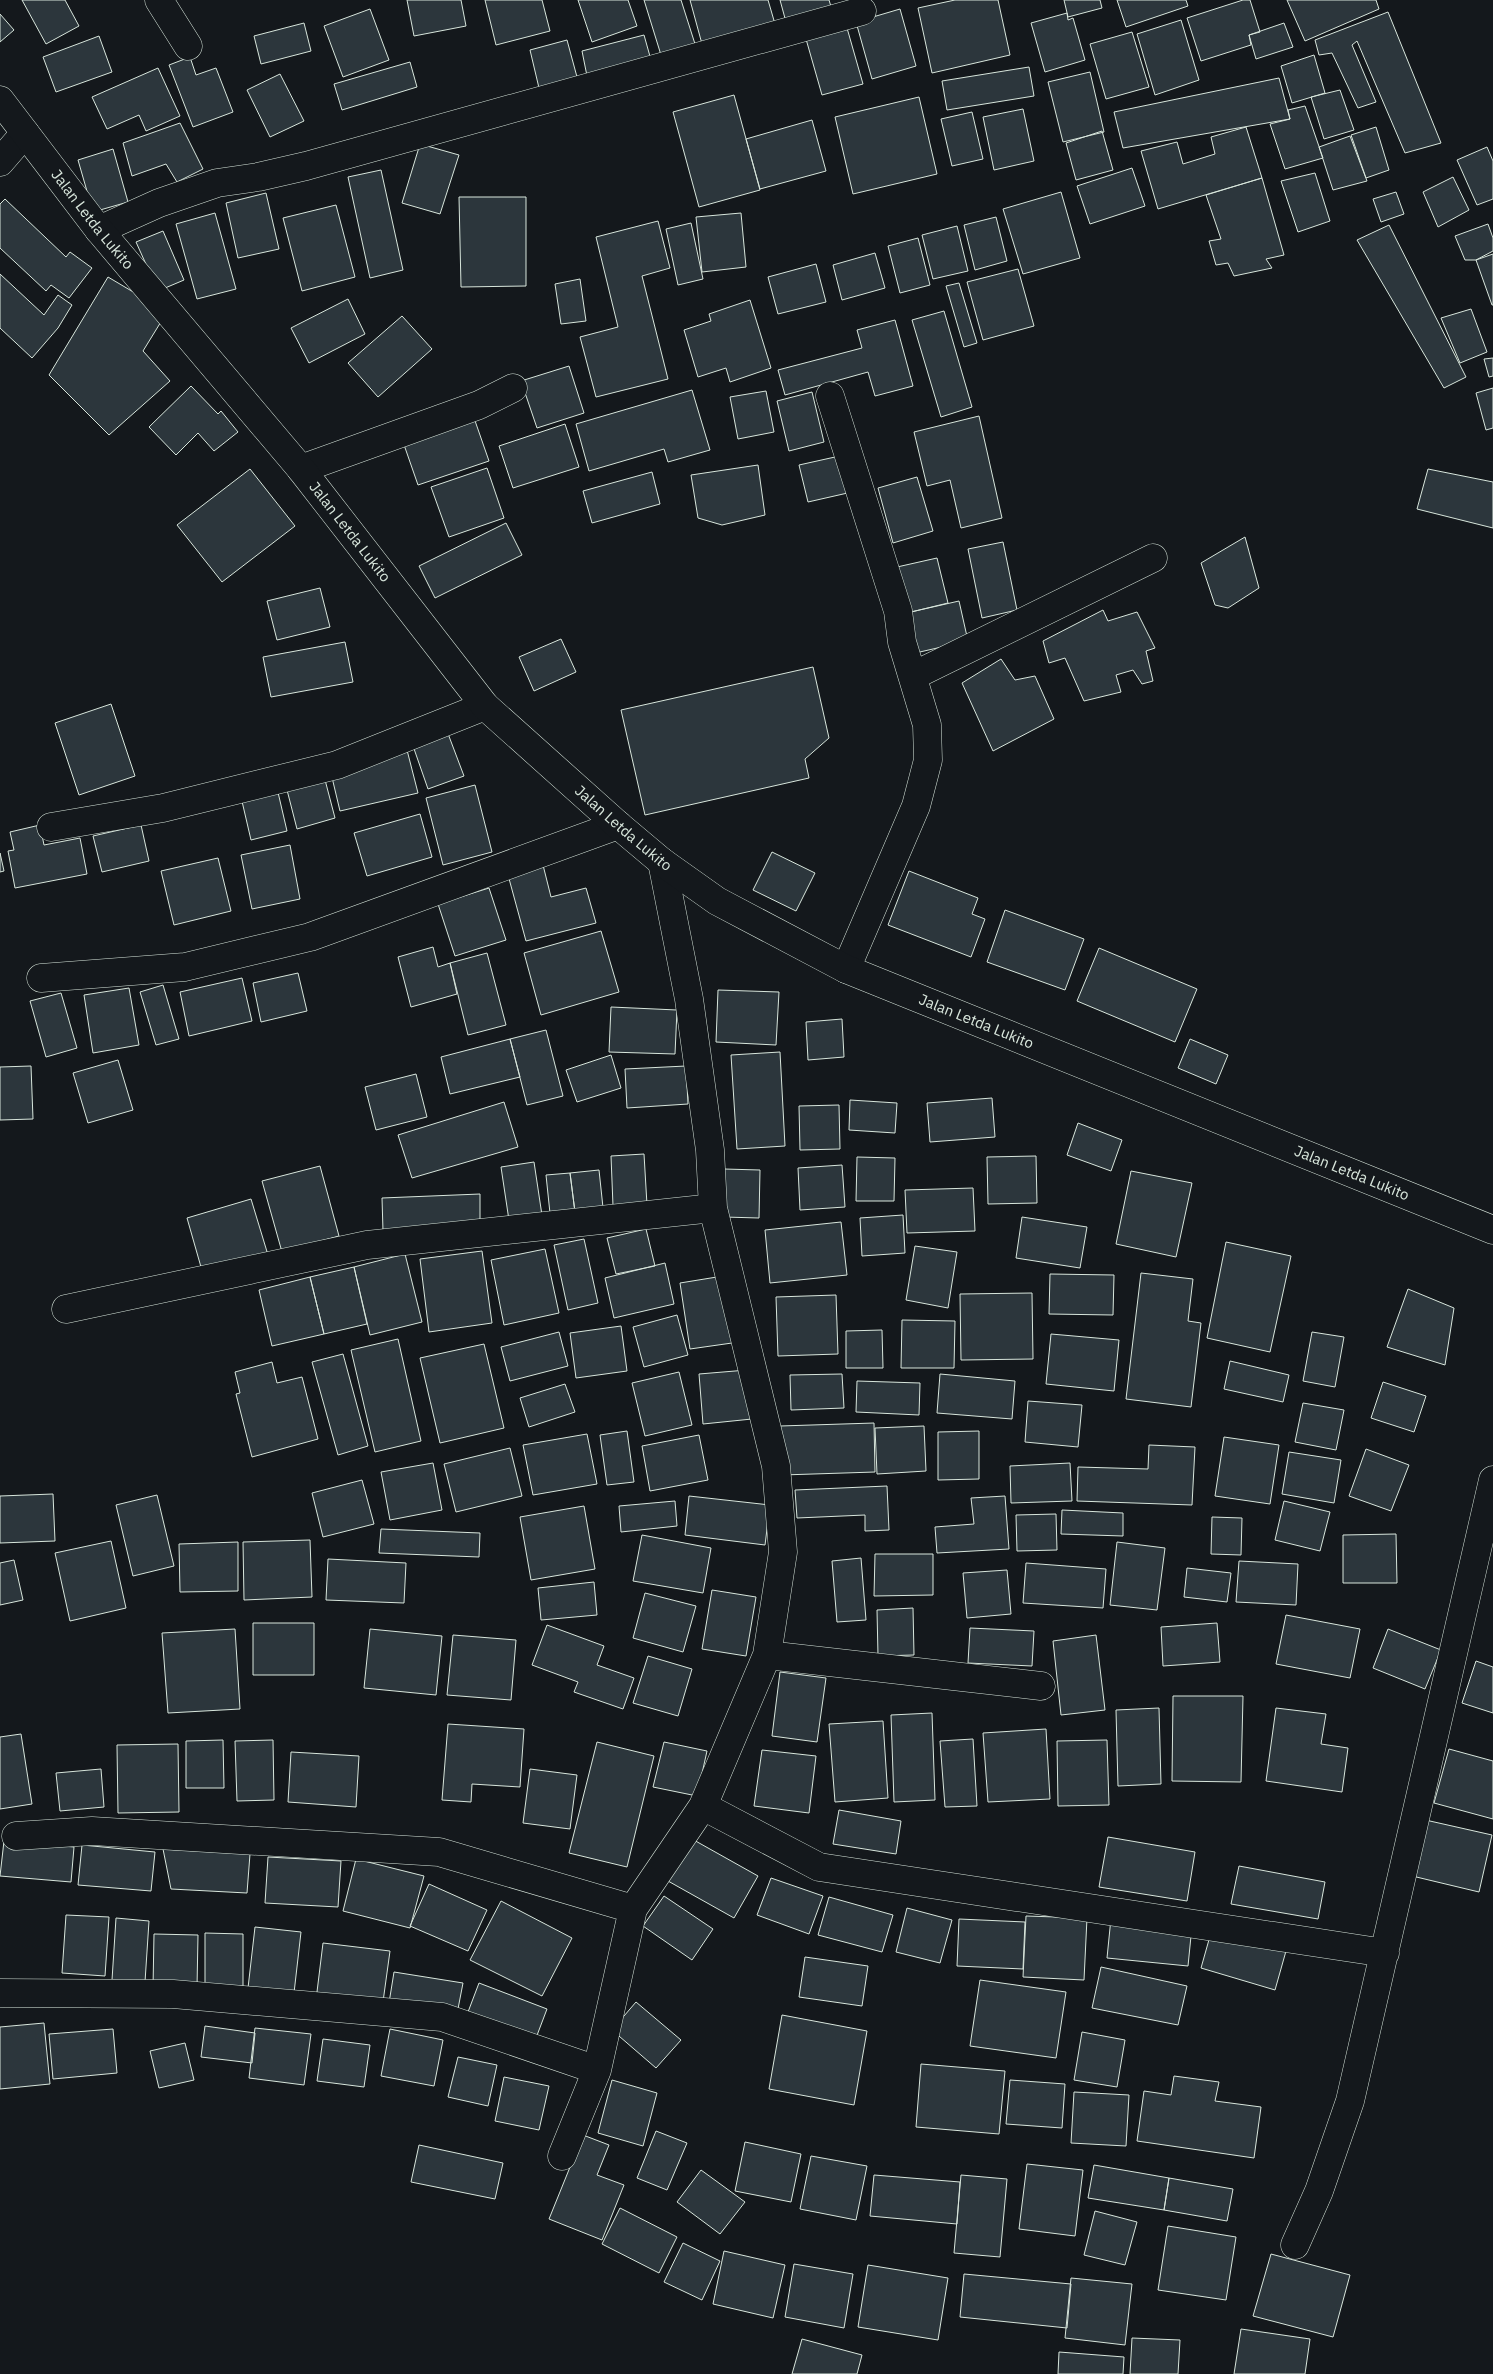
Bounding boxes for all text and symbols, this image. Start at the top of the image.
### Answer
street label: Jalan Letda Lukito [47,165,138,273]
street label: Jalan Letda Lukito [305,478,395,586]
street label: Jalan Letda Lukito [571,781,676,875]
street label: Jalan Letda Lukito [916,989,1037,1053]
street label: Jalan Letda Lukito [1292,1141,1412,1204]

